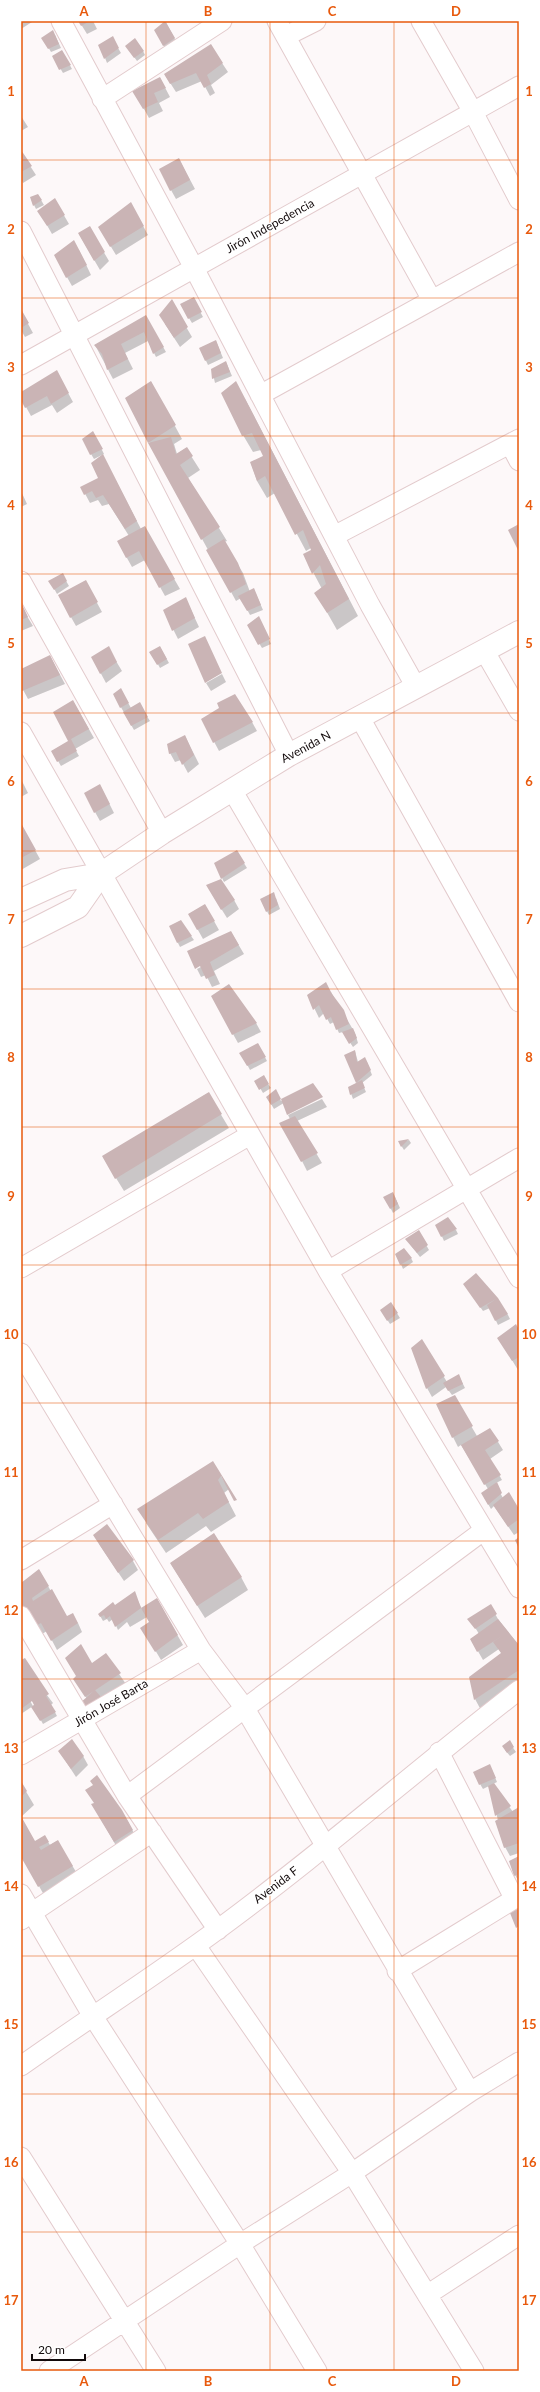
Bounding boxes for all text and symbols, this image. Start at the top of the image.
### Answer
text: A [78,3,89,19]
text: B [204,3,213,19]
text: C [328,3,337,19]
text: D [451,3,461,19]
text: 1 [7,83,15,99]
text: 1 [525,83,533,99]
street label: Jirón Indepedencia [223,195,317,256]
text: 2 [7,221,15,237]
text: 2 [525,221,533,237]
text: 3 [7,359,15,375]
text: 3 [525,359,533,375]
text: 4 [7,497,15,513]
text: 4 [525,497,533,513]
text: 5 [7,635,15,651]
text: 5 [525,635,533,651]
street label: Avenida N [278,727,333,766]
text: 6 [7,773,15,789]
text: 6 [525,773,533,789]
text: 7 [7,911,15,927]
text: 7 [525,911,533,927]
text: 8 [7,1049,15,1065]
text: 8 [525,1049,533,1065]
text: 9 [7,1188,15,1204]
text: 9 [525,1188,533,1204]
text: 10 [3,1326,19,1342]
text: 10 [521,1326,537,1342]
text: 11 [3,1464,19,1480]
text: 11 [521,1464,537,1480]
text: 12 [3,1602,19,1618]
text: 12 [521,1602,537,1618]
street label: Jirón José Barta [71,1675,150,1730]
text: 13 [3,1740,19,1756]
text: 13 [521,1740,537,1756]
street label: Avenida F [250,1863,301,1906]
text: 14 [3,1878,19,1894]
text: 14 [521,1878,537,1894]
text: 15 [3,2016,19,2032]
text: 15 [521,2016,537,2032]
text: 16 [3,2154,19,2170]
text: 16 [521,2154,537,2170]
text: 17 [3,2292,19,2308]
text: 17 [521,2292,537,2308]
scale bar [32,2336,85,2362]
text: 20 m [38,2342,65,2357]
text: A [78,2373,89,2389]
text: B [204,2373,213,2389]
text: C [328,2373,337,2389]
text: D [451,2373,461,2389]

